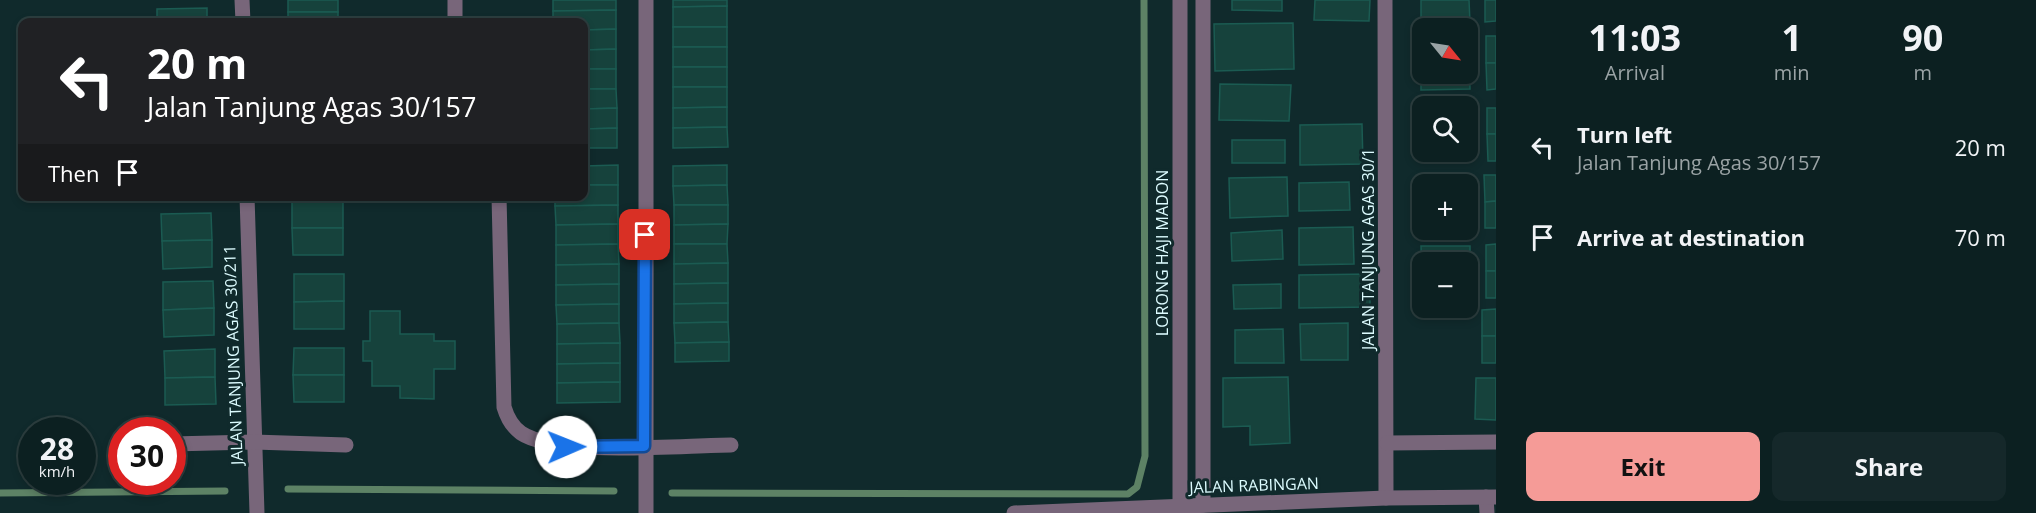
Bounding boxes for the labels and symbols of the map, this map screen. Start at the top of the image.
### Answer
north arrow [1412,18,1478,84]
street label: JALAN TANJUNG AGAS 30/1 [1357,148,1379,352]
street label: LORONG HAJI MADON [1151,170,1173,336]
pin [619,209,670,260]
street label: JALAN TANJUNG AGAS 30/211 [218,245,248,467]
position arrow [534,415,598,479]
speed limit sign: 30 [108,417,186,495]
street label: JALAN RABINGAN [1187,472,1319,498]

